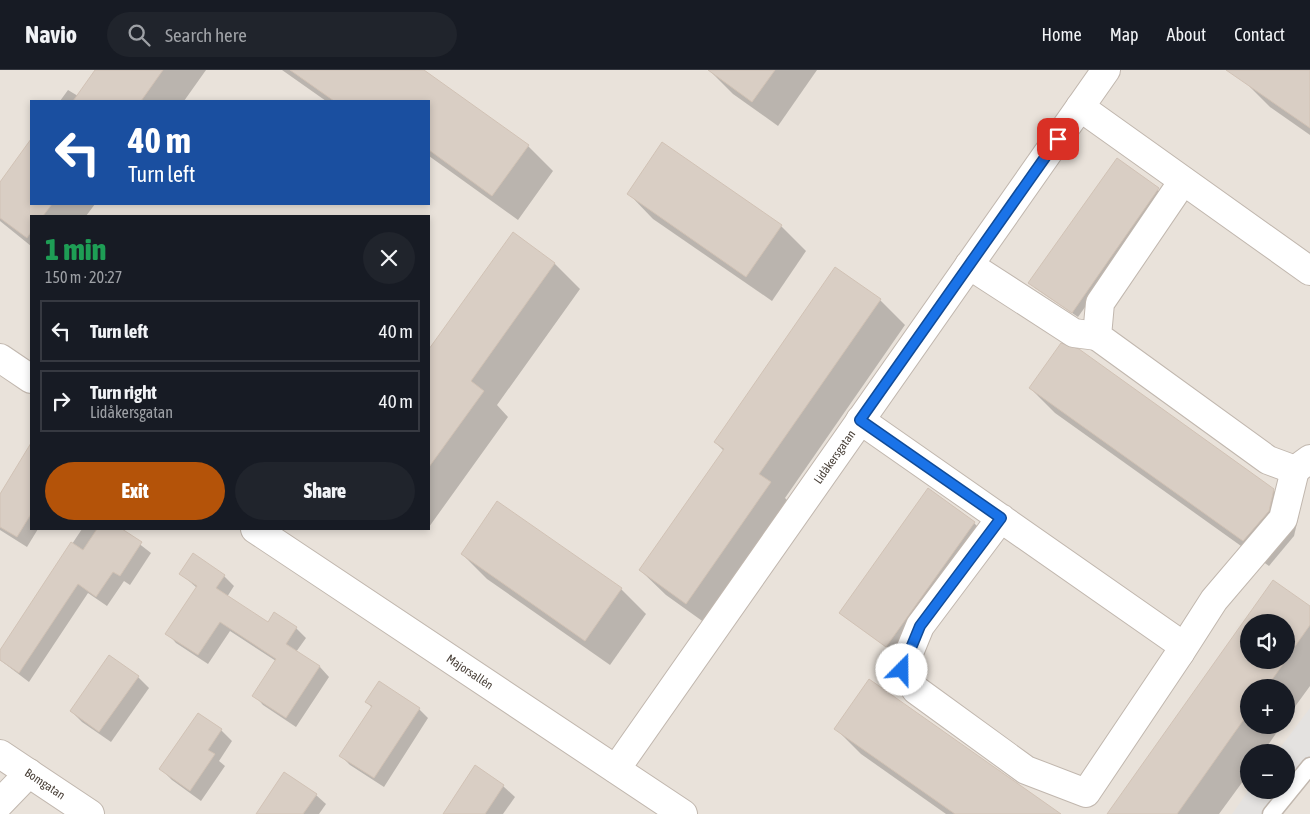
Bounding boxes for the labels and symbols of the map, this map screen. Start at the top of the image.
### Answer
pin [1037,118,1079,160]
street label: Lidåkersgatan [811,427,858,487]
position arrow [875,643,927,695]
street label: Majorsallén [444,651,496,693]
street label: Bomgatan [22,766,68,802]

